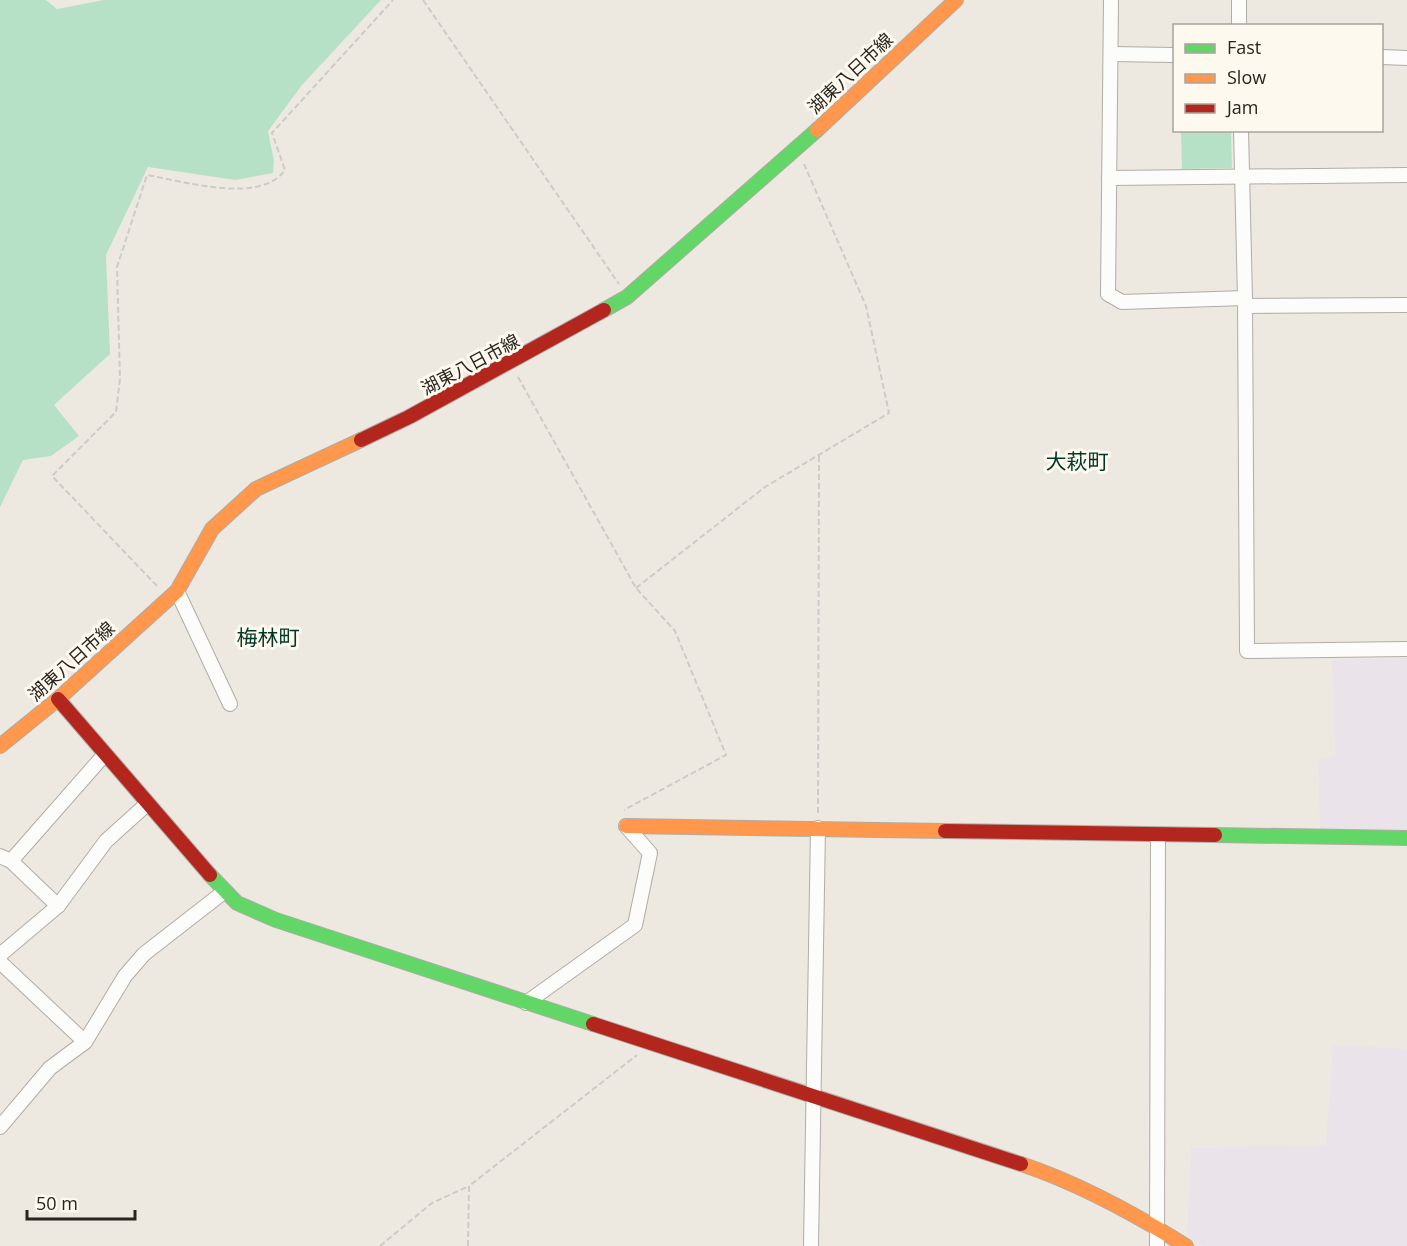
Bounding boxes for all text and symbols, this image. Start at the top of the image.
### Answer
legend [1173,24,1383,132]
street label: 湖東八日市線 [802,27,898,119]
text: Fast [1227,35,1261,59]
text: Slow [1227,65,1266,89]
text: Jam [1225,95,1259,119]
street label: 湖東八日市線 [417,328,523,400]
district label: 大萩町 [1046,447,1109,475]
street label: 湖東八日市線 [23,616,119,706]
district label: 梅林町 [237,623,300,651]
scale bar [27,1183,135,1221]
text: 50 m [36,1191,78,1215]

